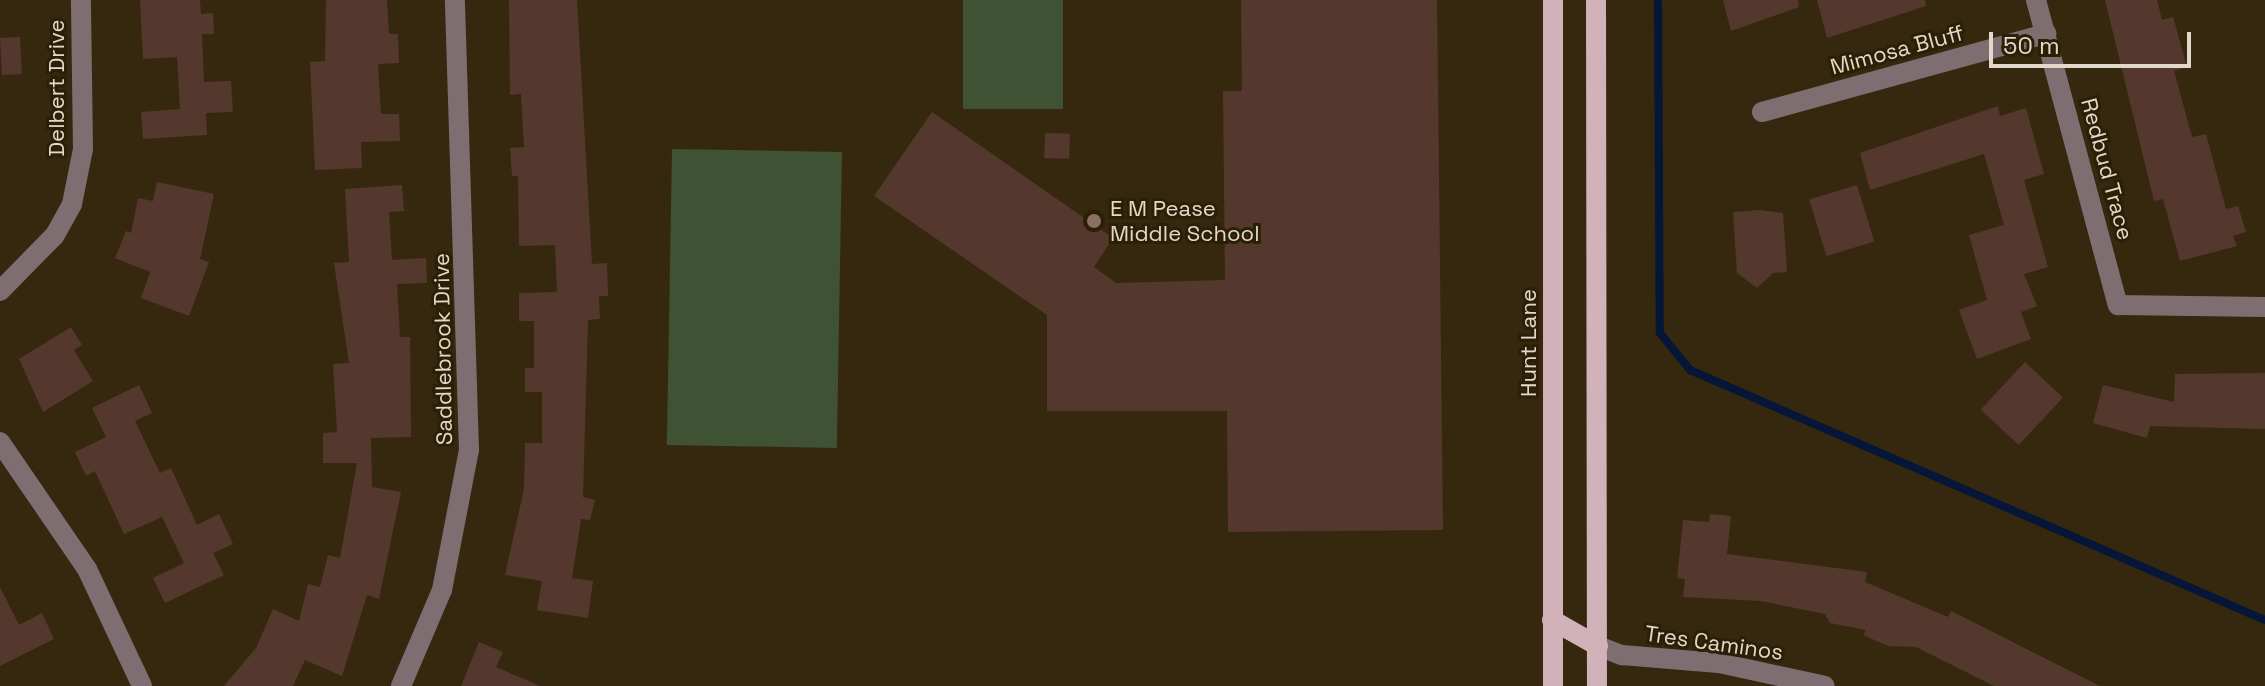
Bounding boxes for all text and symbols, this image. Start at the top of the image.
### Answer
scale bar [1993,16,2195,66]
street label: Delbert Drive [44,20,70,156]
street label: Mimosa Bluff [1827,20,1967,80]
text: 50 m [2003,30,2060,61]
street label: Redbud Trace [2075,95,2139,243]
place label: E M Pease Middle School [1110,195,1260,246]
marker: E M Pease Middle School [1085,212,1103,230]
street label: Saddlebrook Drive [428,253,458,445]
street label: Hunt Lane [1516,289,1542,397]
street label: Tres Caminos [1643,620,1785,666]

